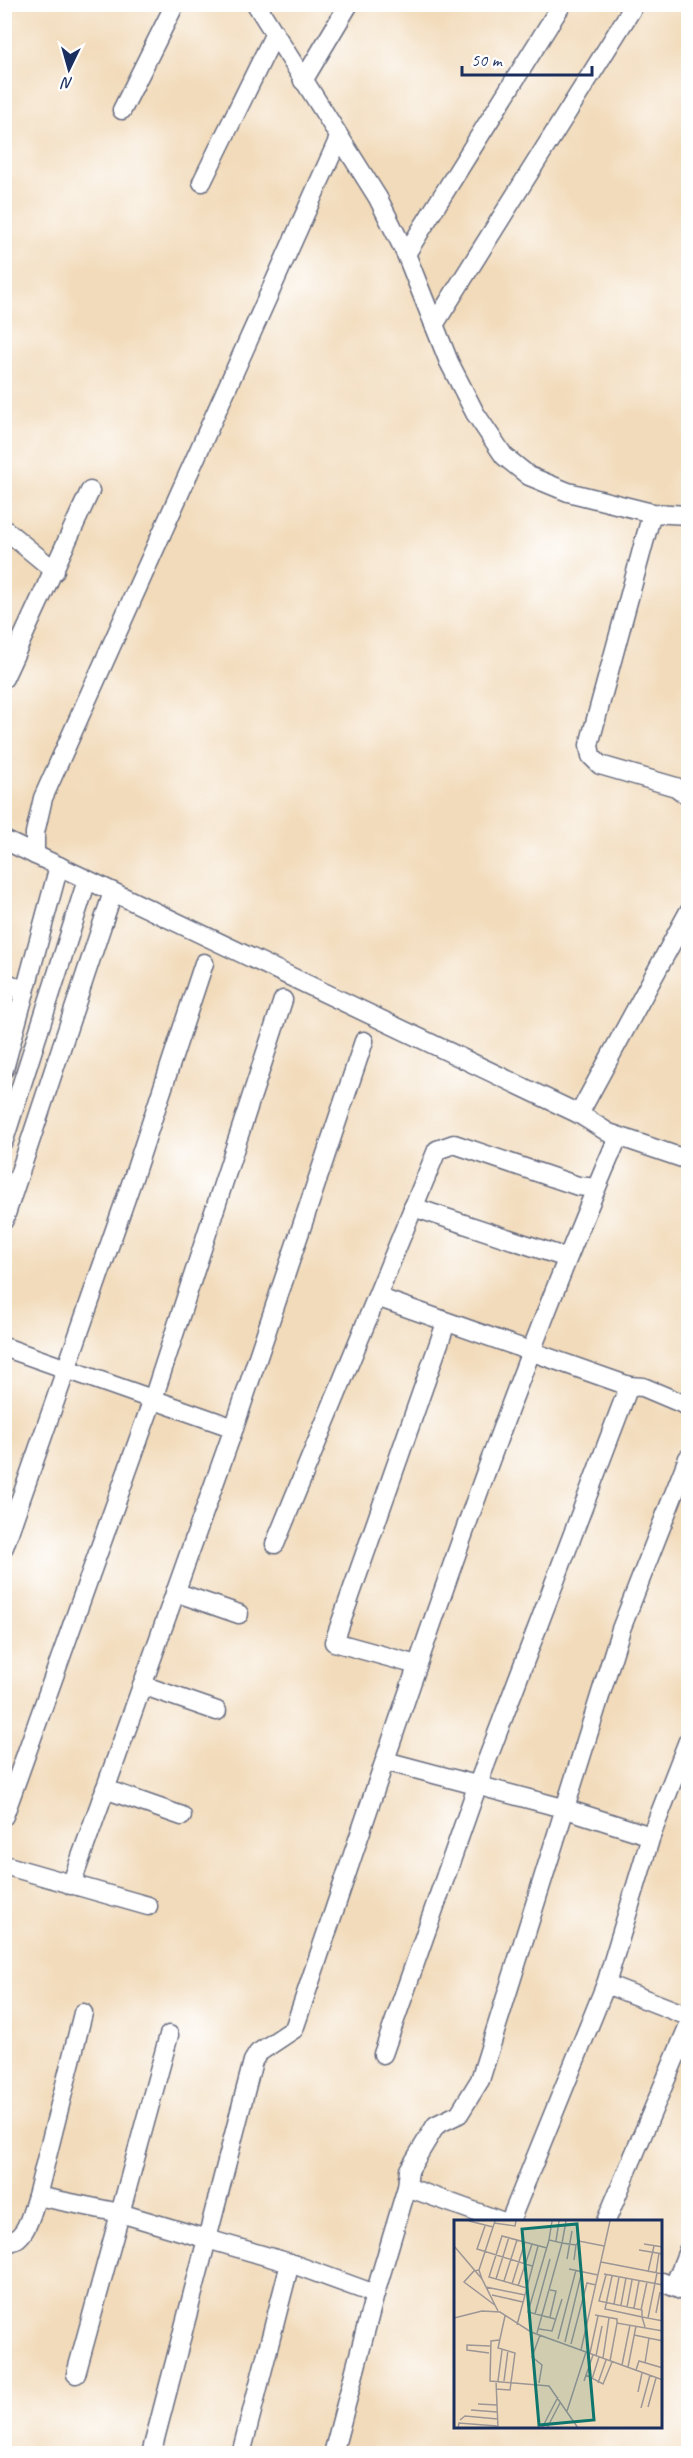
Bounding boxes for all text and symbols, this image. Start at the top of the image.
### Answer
north arrow [39,39,99,99]
scale bar [462,39,592,77]
text: 50 m [471,49,504,71]
text: N [59,72,74,93]
inset map [454,2220,663,2428]

